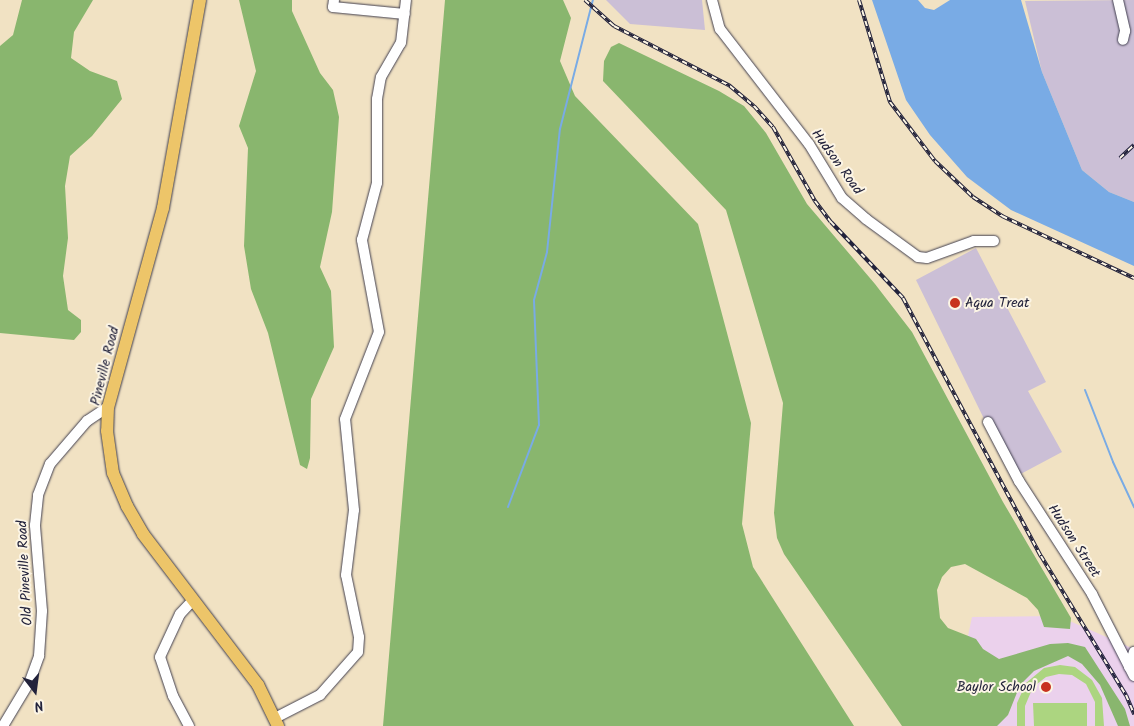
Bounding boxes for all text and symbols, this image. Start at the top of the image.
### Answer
street label: Hudson Road [808,126,866,198]
place label: Aqua Treat [965,295,1029,311]
marker: Aqua Treat [949,297,961,309]
street label: Pineville Road [87,325,123,407]
street label: Hudson Street [1044,501,1104,581]
street label: Old Pineville Road [14,520,36,626]
north arrow [10,666,60,716]
place label: Baylor School [957,679,1036,695]
marker: Baylor School [1040,681,1052,693]
text: N [32,694,46,717]

